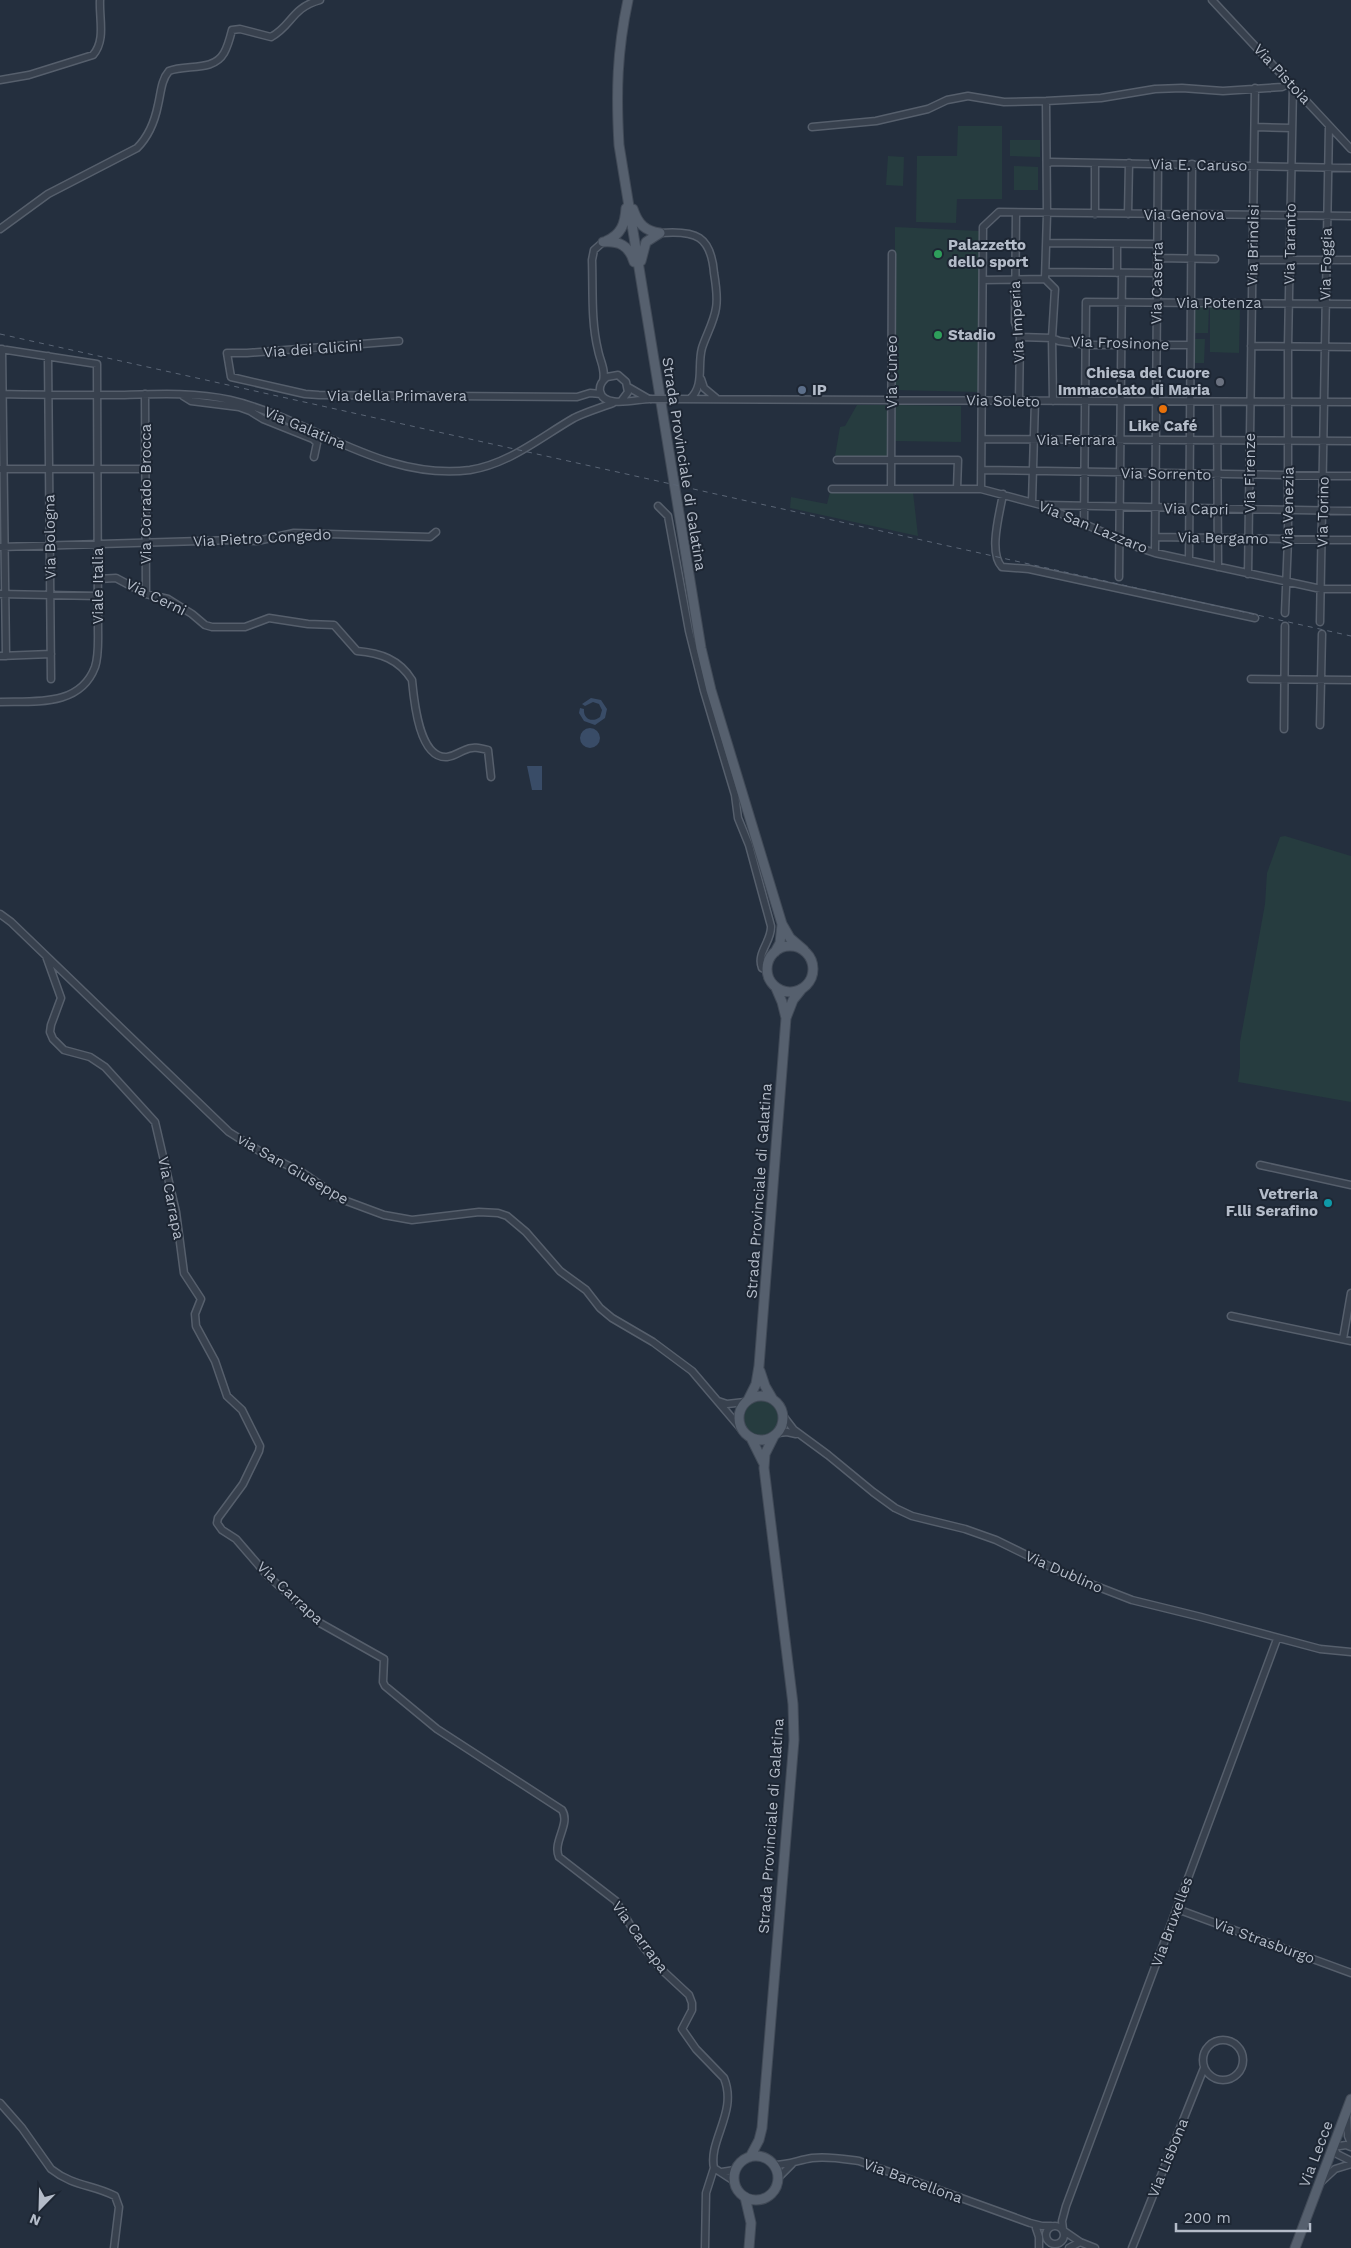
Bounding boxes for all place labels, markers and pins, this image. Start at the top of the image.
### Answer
place label: Palazzetto dello sport [948,236,1029,271]
marker: Palazzetto dello sport [932,248,944,260]
place label: Stadio [948,326,996,344]
marker: Stadio [932,329,944,341]
place label: Chiesa del Cuore Immacolato di Maria [1058,364,1210,399]
marker: Chiesa del Cuore Immacolato di Maria [1214,376,1226,388]
place label: IP [812,381,827,399]
marker: IP [796,384,808,396]
marker: Like Café [1157,403,1169,415]
place label: Like Café [1129,417,1198,435]
place label: Vetreria F.lli Serafino [1226,1185,1318,1220]
marker: Vetreria F.lli Serafino [1322,1197,1334,1209]

